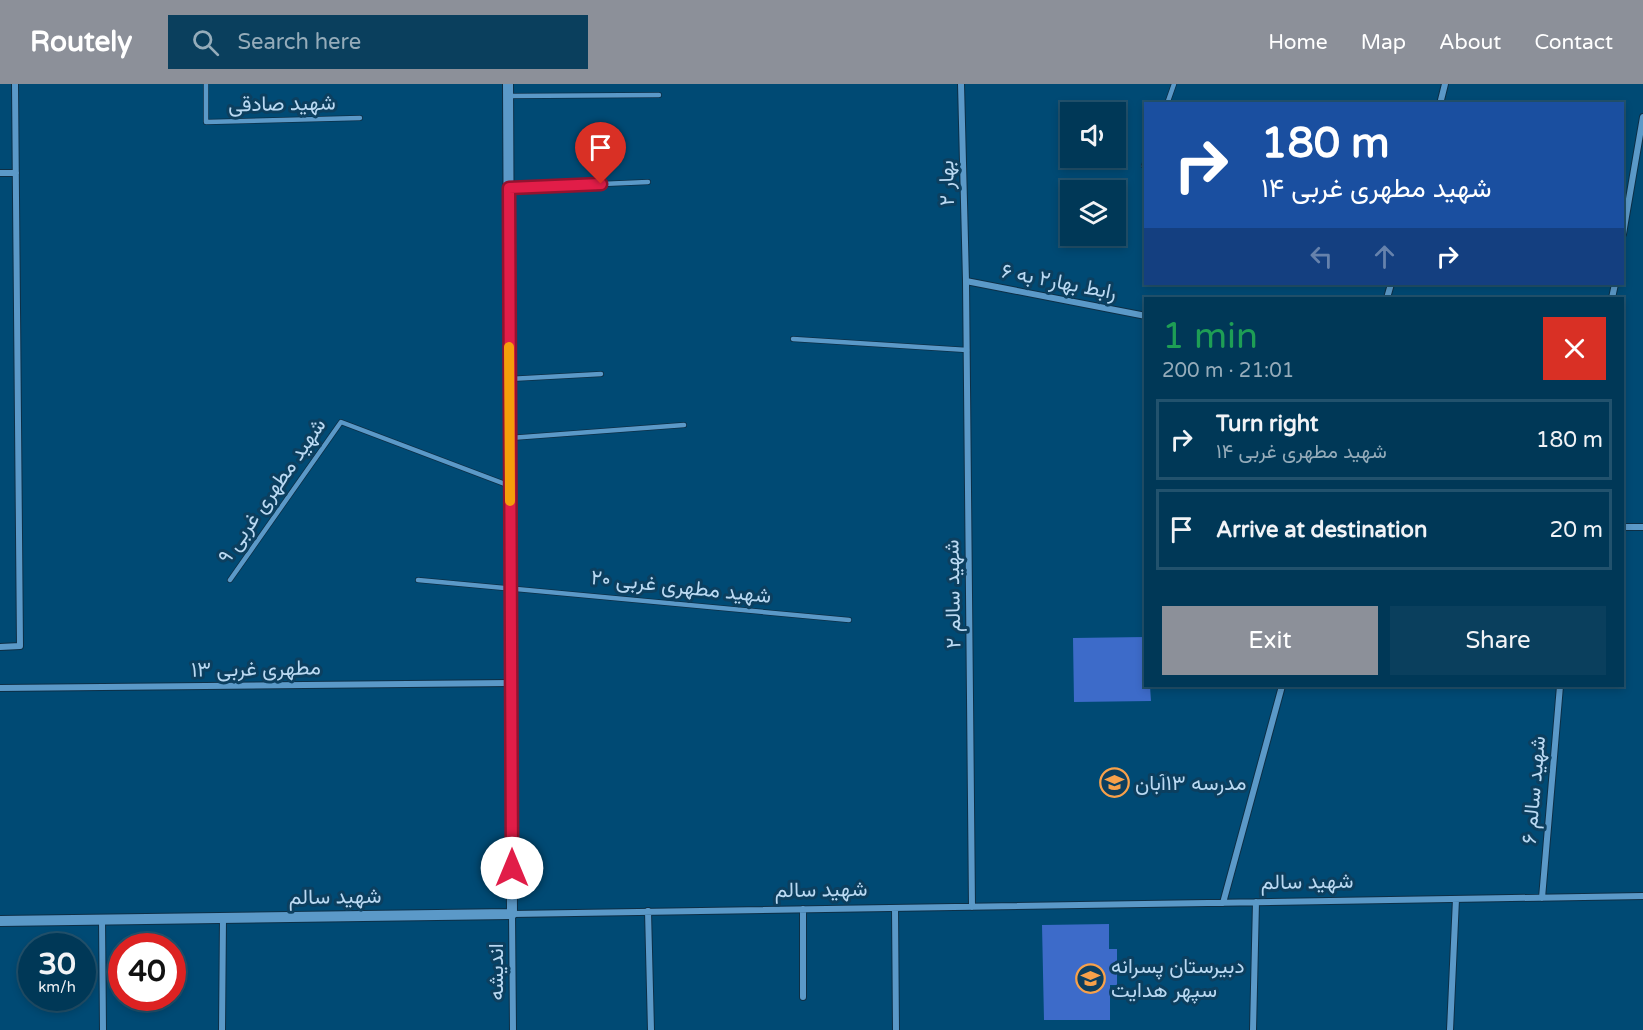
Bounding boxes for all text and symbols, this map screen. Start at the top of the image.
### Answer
search box [168,15,588,69]
text: Routely [30,25,132,59]
icon: search [189,26,222,59]
text: Search here [237,29,361,55]
text: Home [1268,30,1328,55]
text: Map [1361,30,1406,55]
text: About [1439,30,1501,55]
text: Contact [1534,30,1613,55]
street label: شهید صادقی [228,91,336,117]
map controls [1060,102,1126,246]
button: sound [1060,102,1126,168]
text: 180 m [1261,118,1390,169]
pin [575,122,626,184]
icon: right [1162,126,1240,204]
icon: arrive [584,131,617,164]
street label: بهار ۲ [934,160,960,206]
text: شهید مطهری غربی ۱۴ [1261,172,1492,205]
button: layers [1060,180,1126,246]
icon: left [1305,240,1338,273]
icon: ahead [1368,240,1401,273]
icon: right [1431,240,1464,273]
street label: رابط بهار۲ به ۶ [999,259,1119,305]
text: 1 min [1162,315,1258,358]
button: close [1543,317,1606,380]
text: 200 m · 21:01 [1162,359,1294,383]
text: Turn right [1216,411,1318,437]
street label: شهید مطهری غربی ۹ [213,414,331,568]
icon: right [1165,423,1198,456]
text: 180 m [1536,427,1603,453]
text: شهید مطهری غربی ۱۴ [1216,440,1387,464]
icon: arrive [1165,513,1198,546]
text: Arrive at destination [1216,517,1427,543]
text: 20 m [1549,517,1603,543]
street label: شهید سالم ۲ [940,539,967,649]
street label: شهید مطهری غربی ۲۰ [590,565,772,609]
button: Exit [1162,606,1378,675]
button: Share [1390,606,1606,675]
street label: مطهری غربی ۱۳ [191,655,321,683]
street label: شهید سالم ۶ [1517,735,1552,845]
school or university icon: مدرسه ۱۳آبان [1098,767,1130,799]
place label: مدرسه ۱۳آبان [1135,771,1247,796]
position arrow [480,836,544,900]
street label: شهید سالم [1260,869,1354,896]
street label: شهید سالم [774,877,868,904]
street label: شهید سالم [288,884,382,911]
speed limit sign: 40 [108,933,186,1011]
street label: اندیشه [484,943,509,1001]
text: 30 [38,946,76,983]
place label: دبیرستان پسرانه سپهر هدایت [1111,954,1245,1004]
school or university icon: دبیرستان پسرانه سپهر هدایت [1074,962,1106,994]
text: km/h [38,978,76,996]

